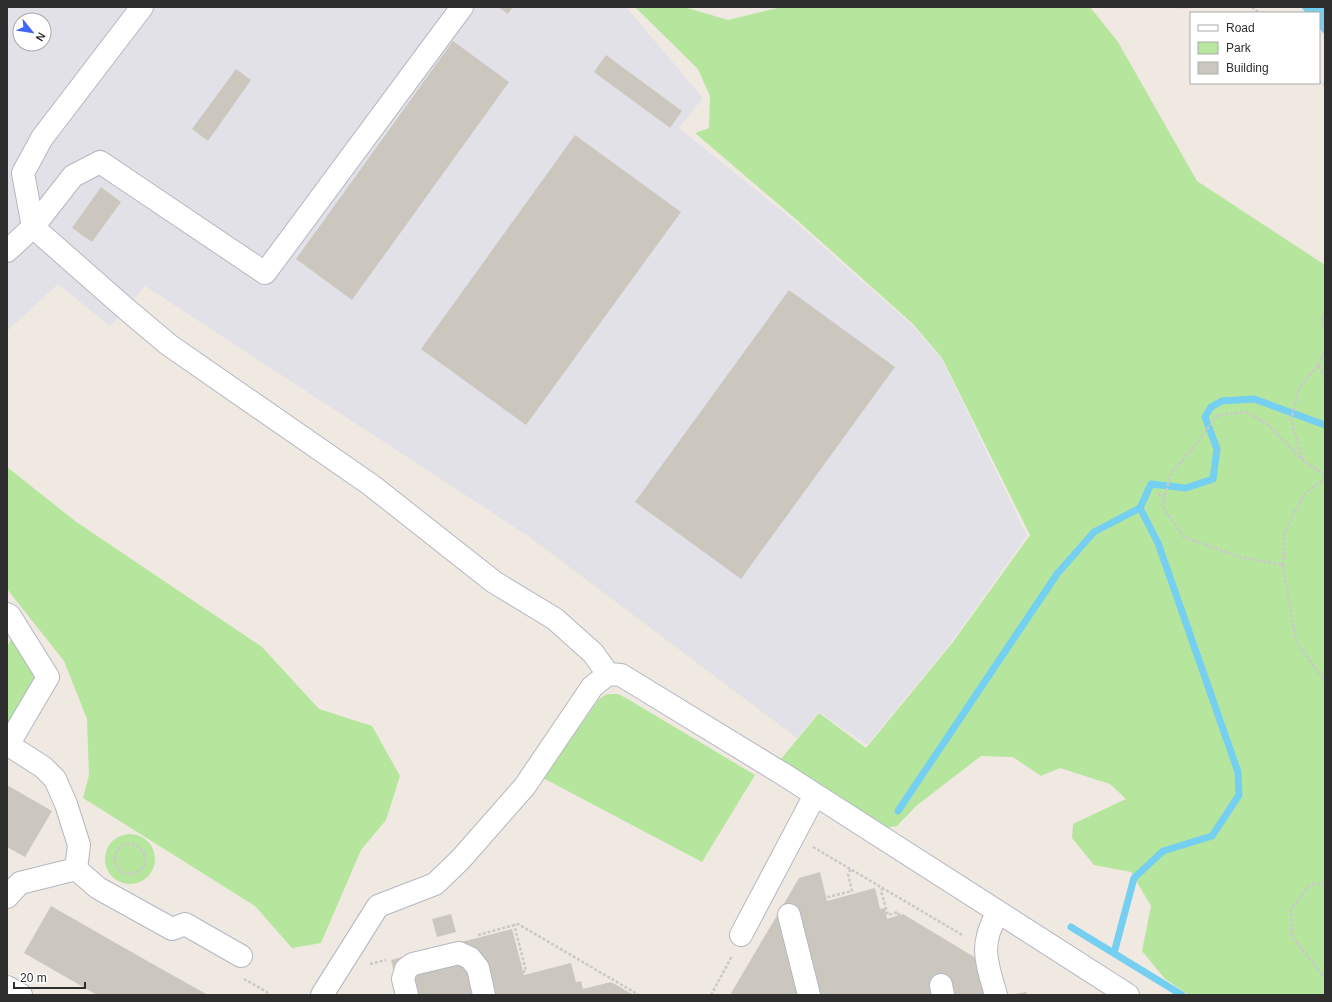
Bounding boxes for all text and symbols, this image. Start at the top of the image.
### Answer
north arrow [12,12,52,52]
legend [1190,12,1320,84]
text: Road [1226,21,1255,35]
text: N [33,31,48,43]
text: Park [1226,41,1252,55]
text: Building [1226,61,1269,75]
scale bar [14,964,85,990]
text: 20 m [20,971,47,985]

